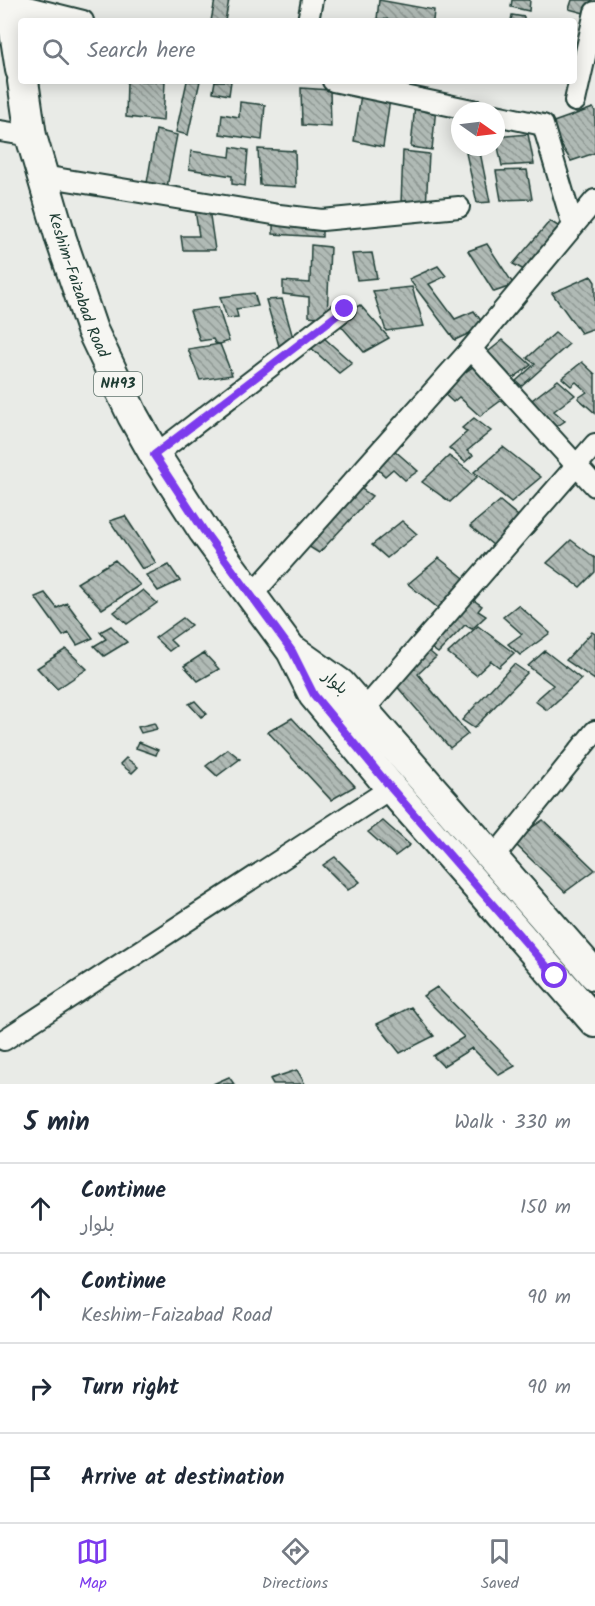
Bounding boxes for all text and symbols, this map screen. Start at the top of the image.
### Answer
search box [18,18,577,84]
text: Search here [87,34,195,69]
icon: search [39,35,72,68]
north arrow [451,102,505,156]
street label: Keshim-Faizabad Road [41,209,116,363]
route end [331,295,357,321]
road number: NH93 [94,372,142,396]
street label: بلوار [315,663,353,701]
route start [541,962,567,988]
text: 5 min [24,1102,90,1144]
text: Walk · 330 m [454,1107,571,1139]
text: Continue [81,1174,166,1209]
icon: ahead [24,1192,57,1225]
text: 150 m [520,1192,571,1224]
text: بلوار [81,1210,115,1242]
text: Continue [81,1265,166,1300]
icon: ahead [24,1282,57,1315]
text: 90 m [527,1282,571,1314]
text: Keshim-Faizabad Road [81,1300,272,1332]
text: Turn right [81,1371,179,1406]
icon: right [24,1372,57,1405]
text: 90 m [527,1372,571,1404]
text: Arrive at destination [81,1461,284,1496]
icon: arrive [24,1462,57,1495]
tab: Map [76,1535,109,1596]
tab: Directions [262,1535,328,1596]
tab: Saved [481,1535,519,1596]

